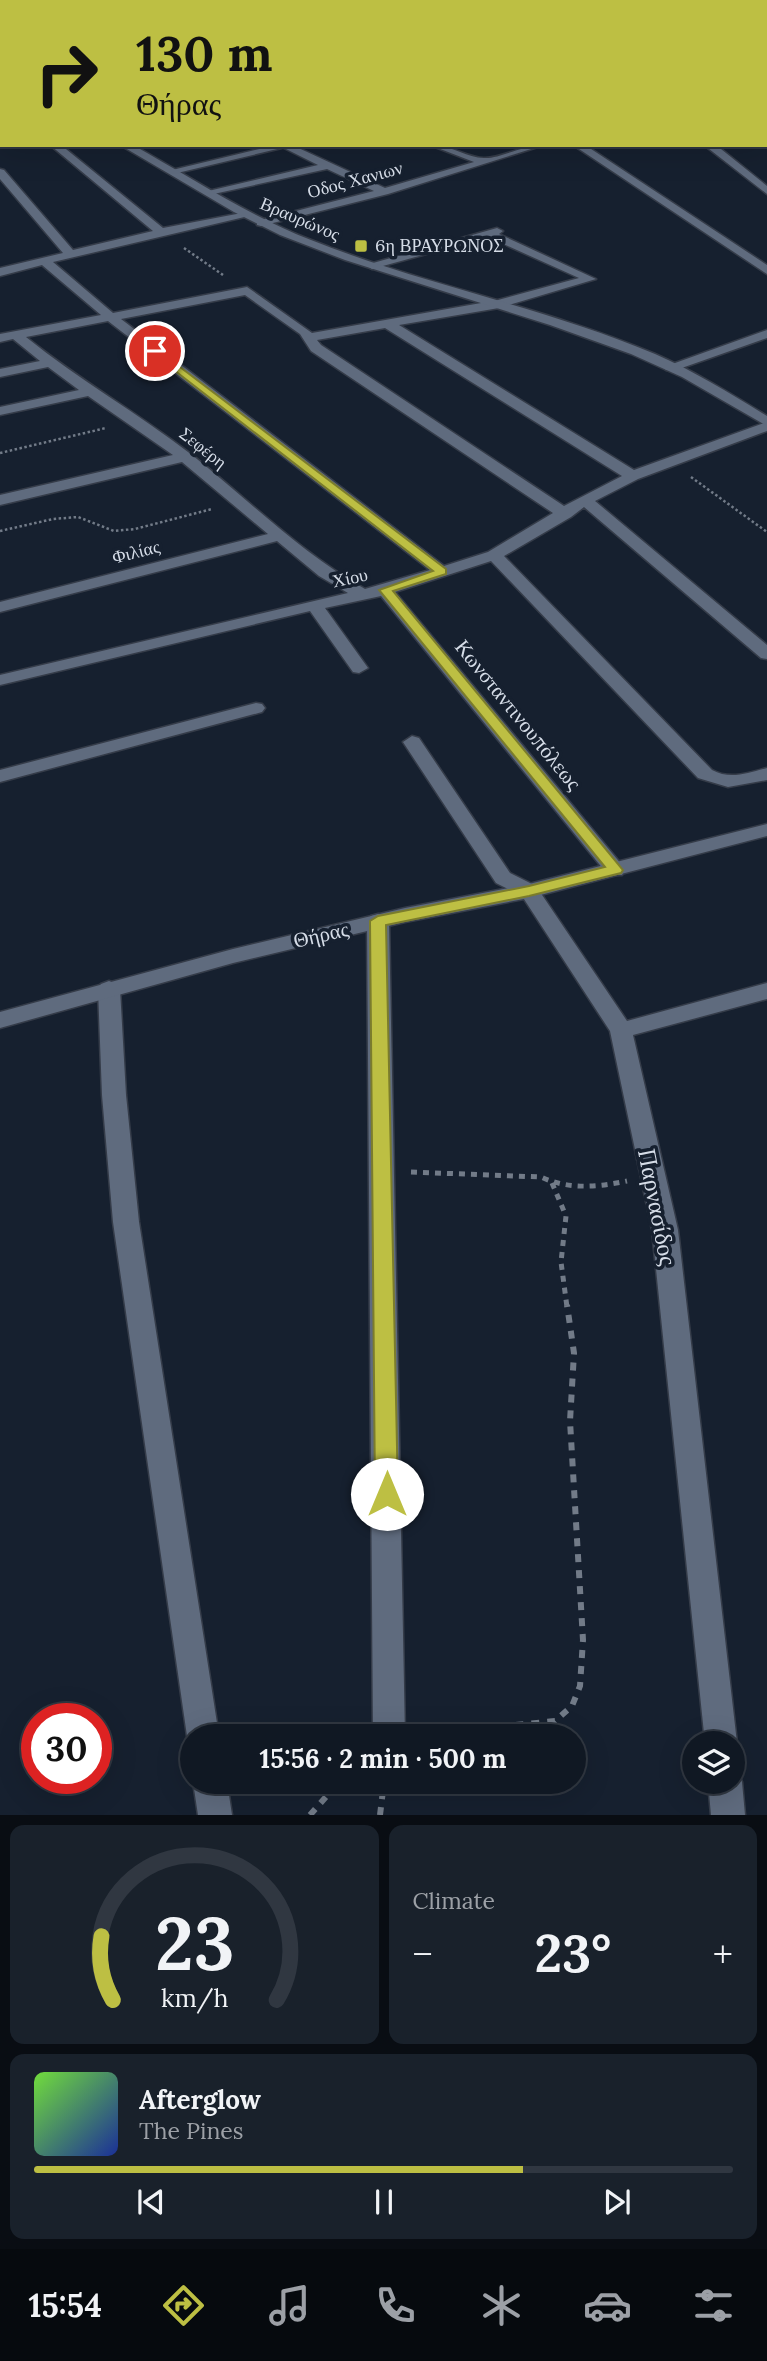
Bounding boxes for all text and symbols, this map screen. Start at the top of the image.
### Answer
text: 130 m [136,22,272,84]
icon: right [21,28,112,119]
text: Θήρας [136,83,221,124]
street label: Οδος Χανιων [305,156,405,203]
street label: Βραυρώνος [257,191,344,246]
place label: 6η ΒΡΑΥΡΩΝΟΣ [375,234,504,257]
marker: 6η ΒΡΑΥΡΩΝΟΣ [353,238,369,254]
pin [125,321,185,381]
icon: arrive [136,332,174,370]
street label: Σεφέρη [175,422,232,473]
street label: Φιλίας [110,535,162,568]
street label: Χίου [330,563,370,592]
street label: Κωνσταντινουπόλεως [449,634,588,796]
street label: Θήρας [291,915,352,954]
street label: Παρνασίδος [631,1146,684,1268]
position arrow [350,1457,424,1531]
speed limit sign: 30 [21,1703,112,1794]
map controls [682,1731,745,1794]
button: layers [682,1731,745,1794]
text: 15:56 · 2 min · 500 m [260,1742,506,1775]
text: Climate [413,1886,495,1915]
text: 23 [154,1898,234,1991]
text: 23° [534,1920,611,1986]
text: − [413,1930,433,1978]
text: + [713,1930,733,1978]
text: km/h [160,1982,228,2014]
text: Afterglow [139,2083,261,2116]
text: The Pines [139,2116,244,2145]
icon: previous [132,2183,170,2221]
icon: pause [365,2183,403,2221]
icon: next [598,2183,636,2221]
icon: directions [159,2281,208,2330]
icon: music [265,2281,314,2330]
icon: phone [371,2281,420,2330]
icon: climate [477,2281,526,2330]
icon: car [583,2281,632,2330]
icon: filters [689,2281,738,2330]
text: 15:54 [29,2285,102,2326]

